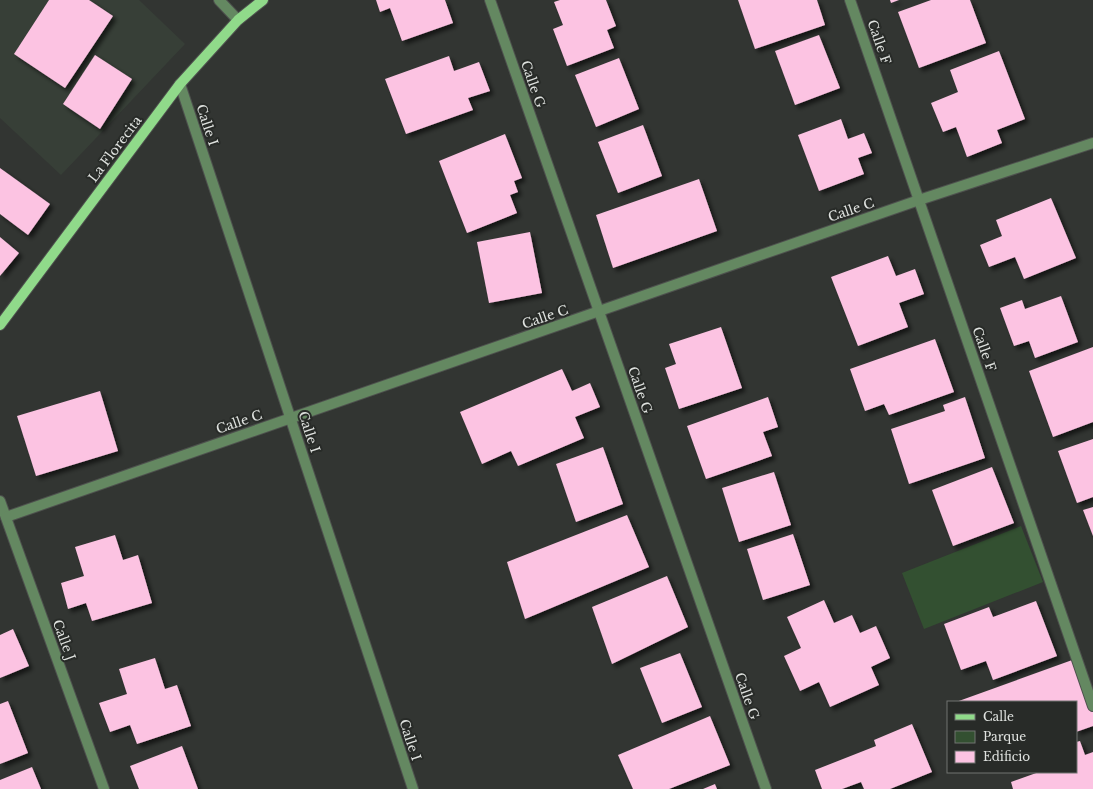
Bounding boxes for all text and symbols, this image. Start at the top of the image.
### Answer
street label: Calle F [863,18,895,67]
street label: Calle G [517,58,549,110]
street label: Calle I [192,102,222,148]
street label: La Florecita [85,112,146,186]
street label: Calle C [826,194,876,226]
street label: Calle C [520,301,570,333]
street label: Calle F [968,325,1000,374]
street label: Calle G [624,364,656,416]
street label: Calle C [214,406,264,438]
street label: Calle I [294,409,324,455]
street label: Calle J [49,617,79,663]
street label: Calle G [731,670,763,722]
legend [947,701,1077,773]
text: Calle [983,709,1014,724]
street label: Calle I [395,717,425,763]
text: Parque [983,729,1026,744]
text: Edificio [983,749,1030,764]

